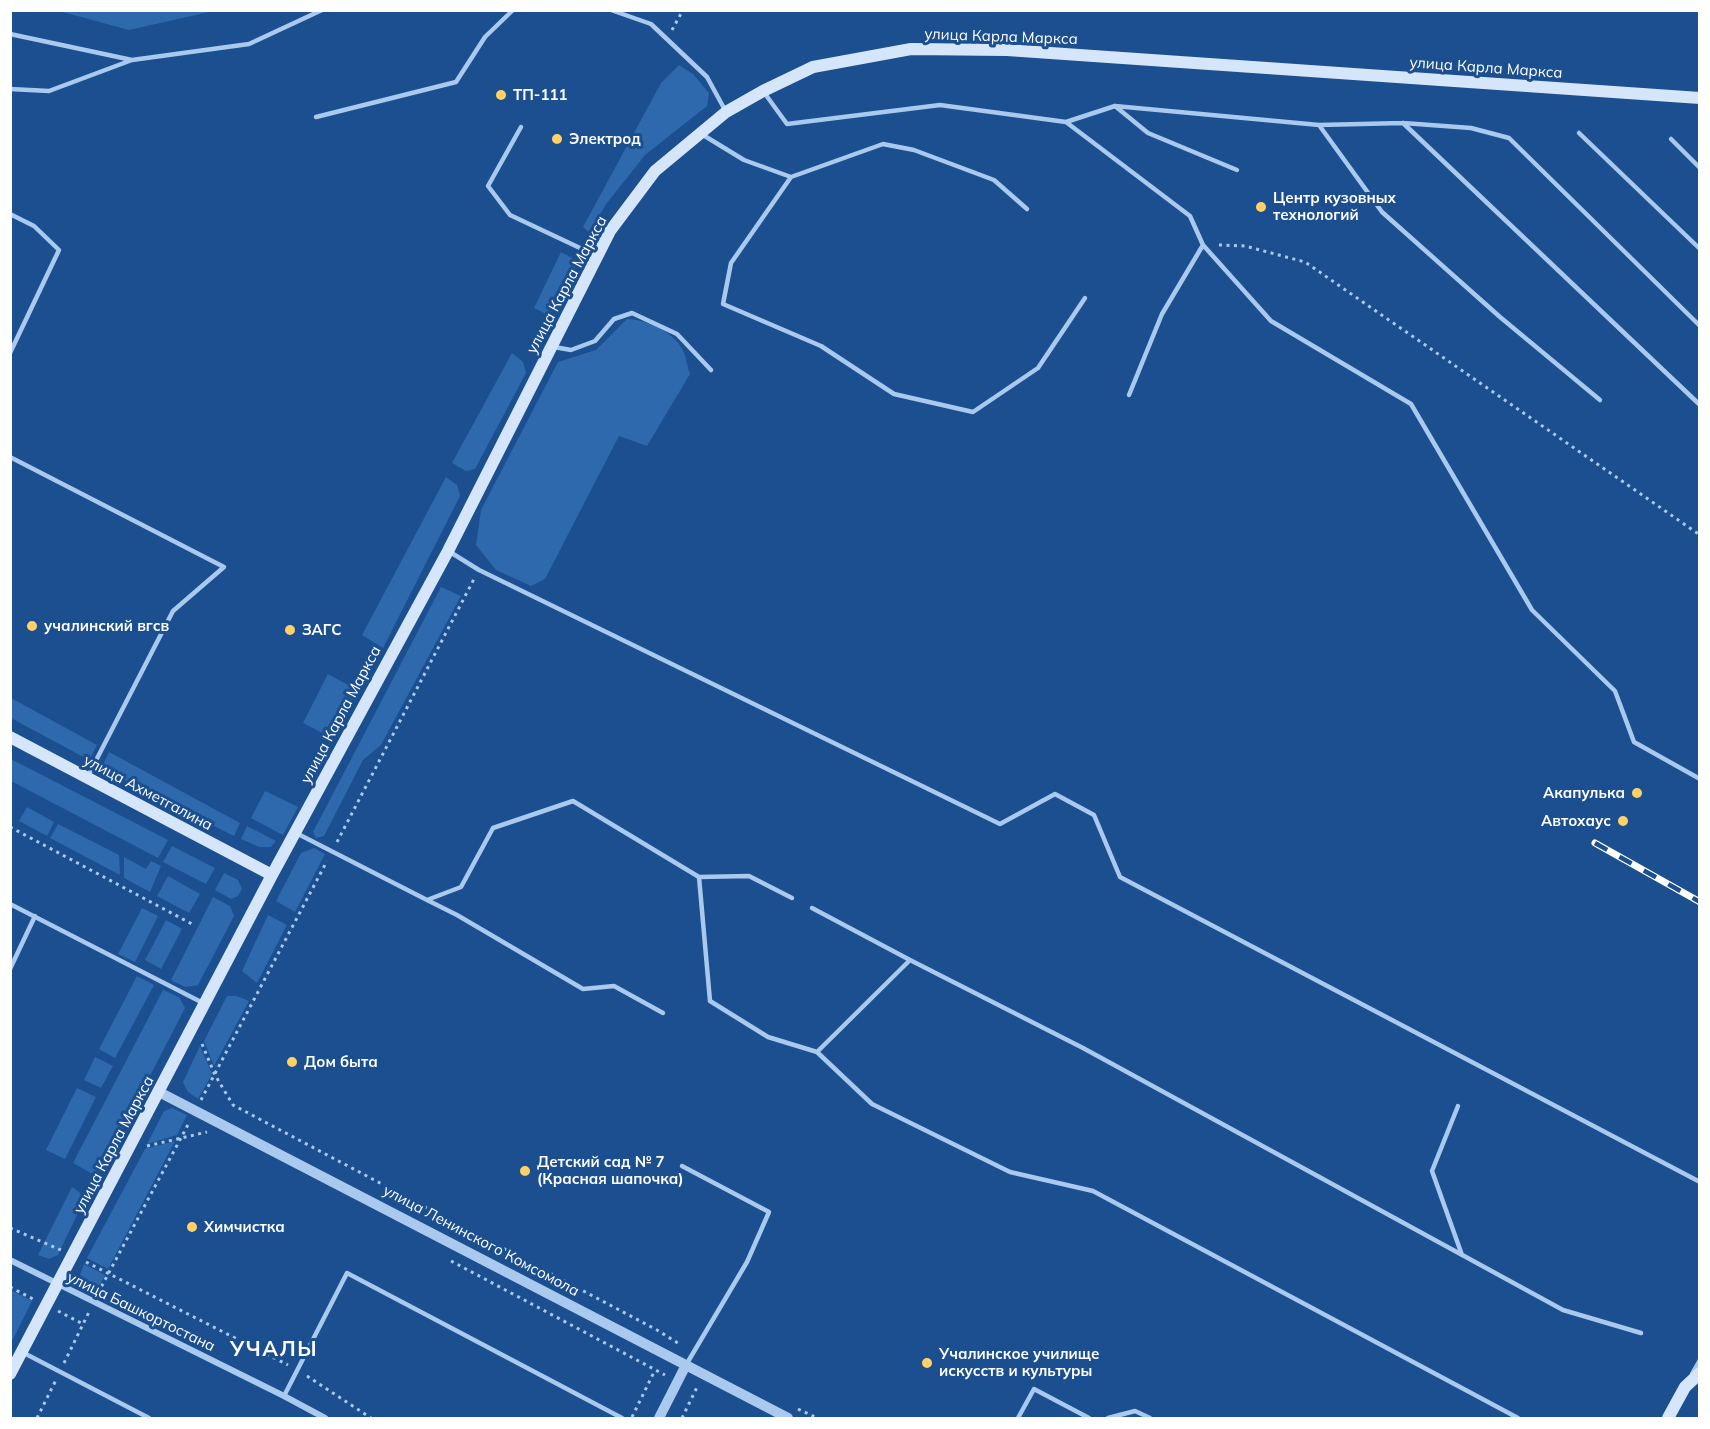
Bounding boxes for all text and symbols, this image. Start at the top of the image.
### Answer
street label: улица Карла Маркса [924,25,1078,49]
street label: улица Карла Маркса [1409,54,1563,82]
place label: ТП-111 [513,86,567,104]
marker: ТП-111 [494,88,508,102]
place label: Электрод [569,130,641,148]
marker: Электрод [550,132,564,146]
place label: Центр кузовных технологий [1273,189,1396,224]
marker: Центр кузовных технологий [1254,200,1268,214]
street label: улица Карла Маркса [523,213,611,357]
place label: учалинский вгсв [44,617,169,635]
marker: учалинский вгсв [25,619,39,633]
place label: ЗАГС [302,621,341,639]
marker: ЗАГС [283,623,297,637]
street label: улица Карла Маркса [297,643,385,787]
street label: улица Ахметгалина [80,751,216,835]
place label: Акапулька [1543,784,1625,802]
marker: Акапулька [1630,786,1644,800]
place label: Автохаус [1541,812,1611,830]
marker: Автохаус [1616,814,1630,828]
place label: Дом быта [304,1053,378,1071]
marker: Дом быта [285,1055,299,1069]
street label: улица Карла Маркса [70,1073,158,1217]
place label: Детский сад № 7 (Красная шапочка) [537,1153,684,1188]
marker: Детский сад № 7 (Красная шапочка) [518,1164,532,1178]
street label: улица Ленинского Комсомола [380,1182,582,1300]
place label: Химчистка [204,1218,285,1236]
marker: Химчистка [185,1220,199,1234]
street label: улица Башкортостана [64,1268,218,1356]
district label: УЧАЛЫ [230,1337,318,1363]
place label: Учалинское училище искусств и культуры [939,1345,1099,1380]
marker: Учалинское училище искусств и культуры [920,1356,934,1370]

